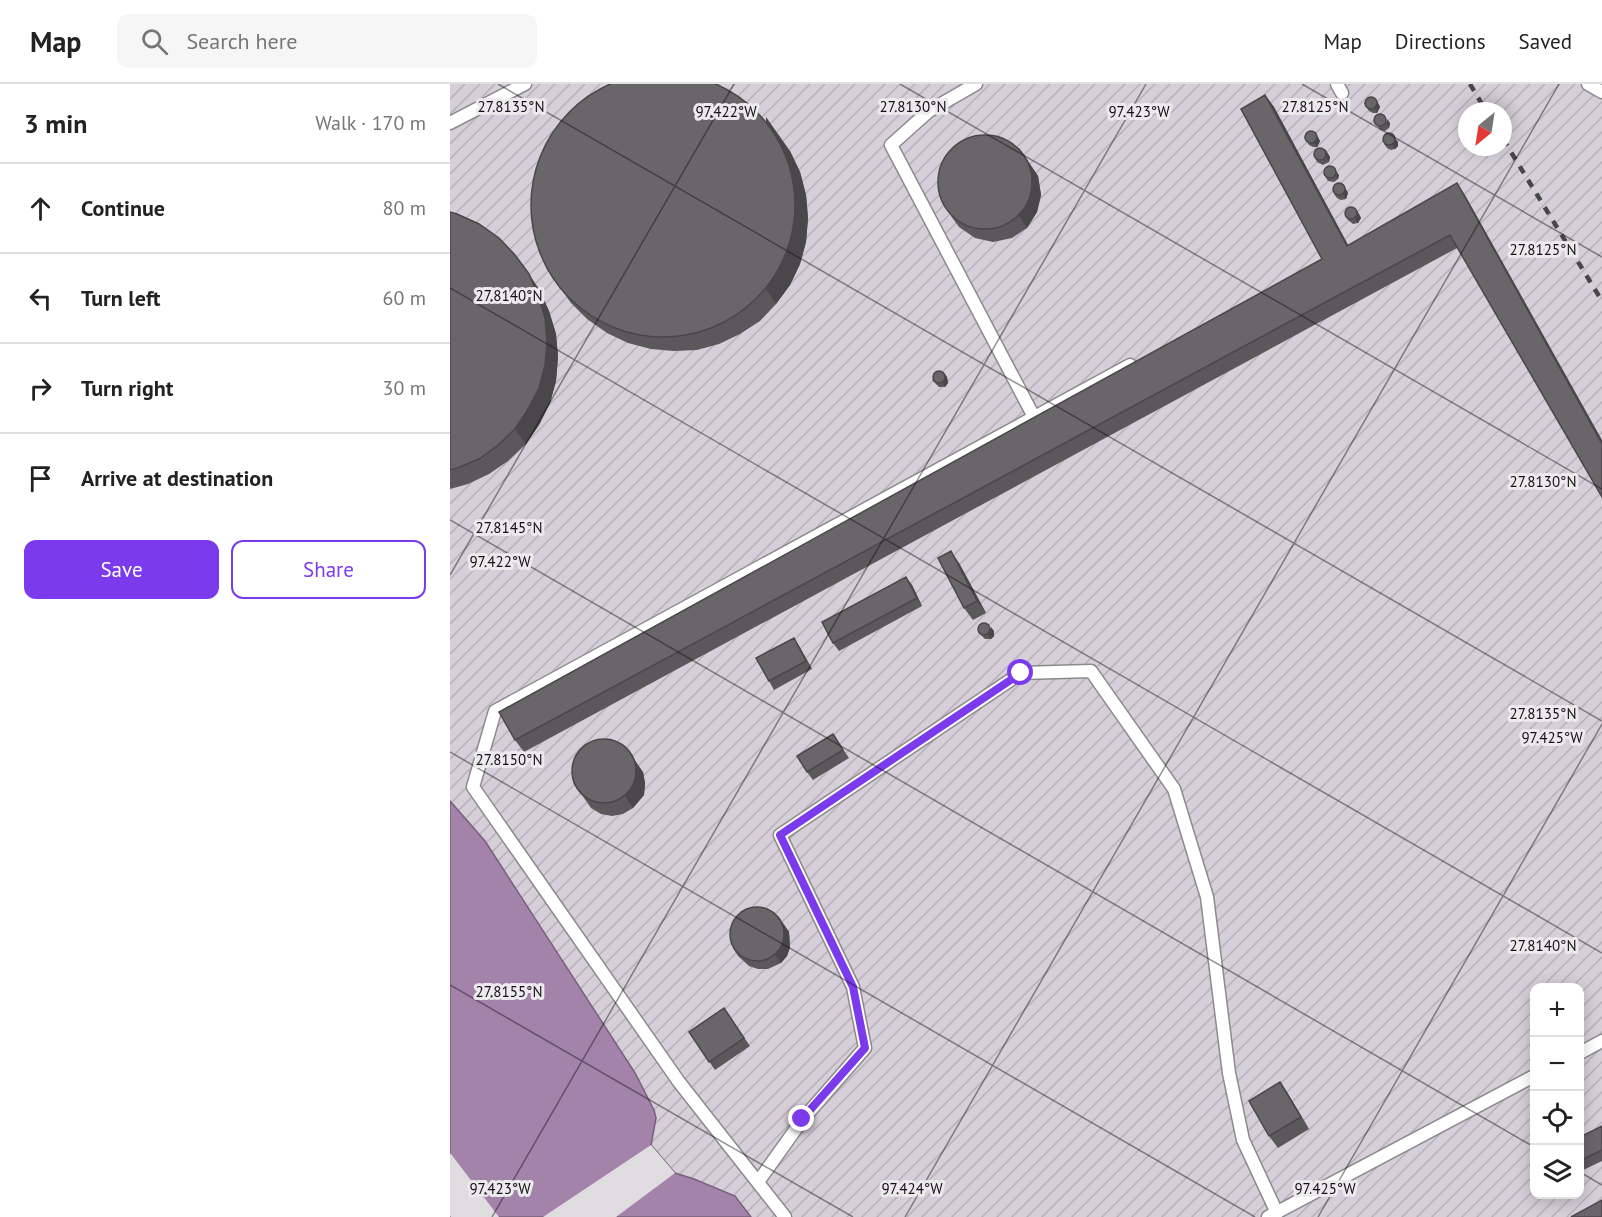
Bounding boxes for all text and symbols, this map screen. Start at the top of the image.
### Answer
search box [117,14,537,68]
text: Map [30,23,81,60]
icon: search [138,25,171,58]
text: Search here [186,27,297,55]
text: Map [1323,28,1362,55]
text: Directions [1395,28,1486,55]
text: Saved [1519,28,1572,55]
text: 27.8135°N [477,97,545,116]
text: 27.8130°N [879,97,947,116]
text: 27.8125°N [1281,97,1349,116]
text: 97.422°W [695,102,757,121]
text: 97.423°W [1108,102,1170,121]
north arrow [1458,102,1512,156]
text: 3 min [24,107,87,140]
text: Walk · 170 m [315,110,426,136]
icon: ahead [24,192,57,225]
text: Continue [81,194,165,222]
text: 80 m [383,195,426,221]
text: 27.8125°N [1509,240,1577,259]
icon: left [24,282,57,315]
text: Turn left [81,284,161,312]
text: 60 m [383,285,426,311]
text: 27.8140°N [475,286,543,305]
icon: right [24,372,57,405]
text: Turn right [81,374,173,402]
text: 30 m [383,375,426,401]
icon: arrive [24,462,57,495]
text: Arrive at destination [81,464,273,492]
text: 27.8130°N [1509,472,1577,491]
text: 27.8145°N [475,518,543,537]
button: Save [24,540,219,599]
button: Share [231,540,426,599]
text: 97.422°W [469,552,531,571]
route start [1007,659,1033,685]
text: 27.8135°N [1509,704,1577,723]
text: 97.425°W [1521,728,1583,747]
text: 27.8150°N [475,750,543,769]
text: 27.8140°N [1509,936,1577,955]
text: 27.8155°N [475,982,543,1001]
map controls [1530,983,1584,1199]
button: + [1530,983,1584,1037]
button: − [1530,1037,1584,1091]
button: locate [1530,1091,1584,1145]
route end [788,1105,814,1131]
button: layers [1530,1145,1584,1199]
text: 97.423°W [469,1179,531,1198]
text: 97.424°W [881,1179,943,1198]
text: 97.425°W [1294,1179,1356,1198]

